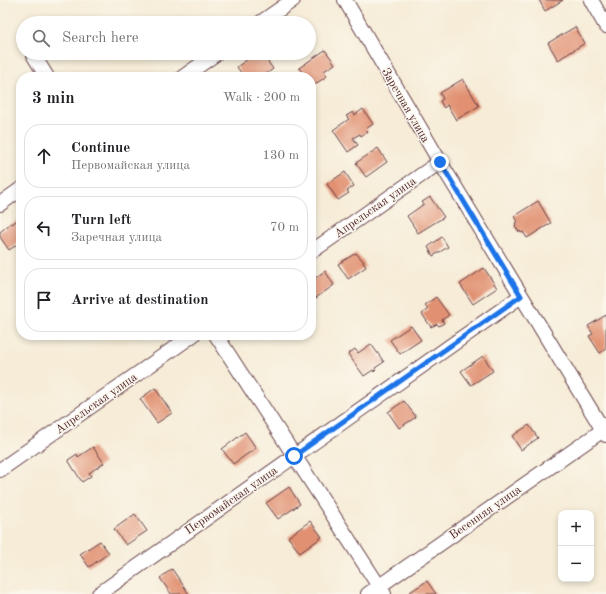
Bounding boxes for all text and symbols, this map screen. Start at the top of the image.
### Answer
search box [16,16,316,60]
icon: search [30,27,52,49]
text: Search here [62,31,139,46]
street label: Заречная улица [379,66,431,145]
text: 3 min [32,90,75,107]
text: Walk · 200 m [223,91,300,104]
text: Continue [71,141,130,156]
icon: ahead [33,145,55,167]
text: 130 m [262,149,299,162]
route end [431,153,449,171]
text: Первомайская улица [71,159,190,172]
street label: Апрельская улица [333,175,419,240]
text: Turn left [71,213,131,228]
icon: left [33,217,55,239]
text: 70 m [270,221,299,234]
text: Заречная улица [71,231,162,244]
icon: arrive [33,289,55,311]
text: Arrive at destination [71,293,209,308]
street label: Апрельская улица [54,371,140,436]
route start [285,447,303,465]
street label: Первомайская улица [183,464,280,537]
street label: Весенняя улица [448,484,524,542]
map controls [558,510,594,582]
button: + [558,510,594,546]
button: − [558,546,594,582]

